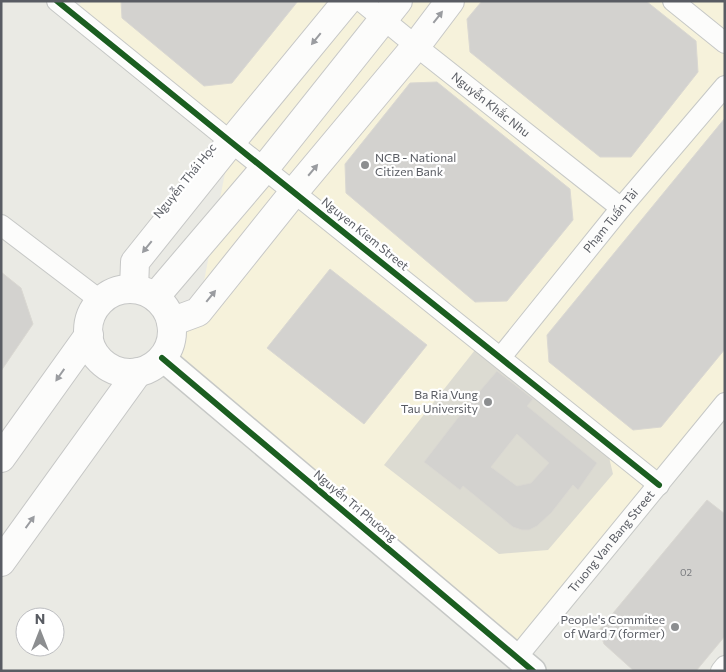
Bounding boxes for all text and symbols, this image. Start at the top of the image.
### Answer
one-way arrow [433,10,443,24]
one-way arrow [310,32,321,45]
street label: Nguyễn Khắc Nhu [449,69,533,139]
street label: Nguyễn Thái Học [150,140,219,221]
place label: NCB - National Citizen Bank [375,150,456,178]
marker: NCB - National Citizen Bank [359,159,371,171]
one-way arrow [307,164,318,177]
street label: Phạm Tuấn Tài [580,185,640,255]
street label: Nguyen Kiem Street [319,194,412,273]
one-way arrow [142,240,153,253]
one-way arrow [205,290,216,303]
one-way arrow [55,368,65,382]
place label: Ba Ria Vung Tau University [401,387,478,415]
marker: Ba Ria Vung Tau University [482,396,494,408]
street label: Nguyễn Tri Phương [311,467,400,544]
street label: Truong Van Bang Street [565,487,657,595]
one-way arrow [25,515,35,529]
house number: 02 [680,566,692,578]
north arrow [15,607,65,657]
text: N [35,610,45,627]
place label: People's Commitee of Ward 7 (former) [561,612,665,640]
marker: People's Commitee of Ward 7 (former) [669,621,681,633]

